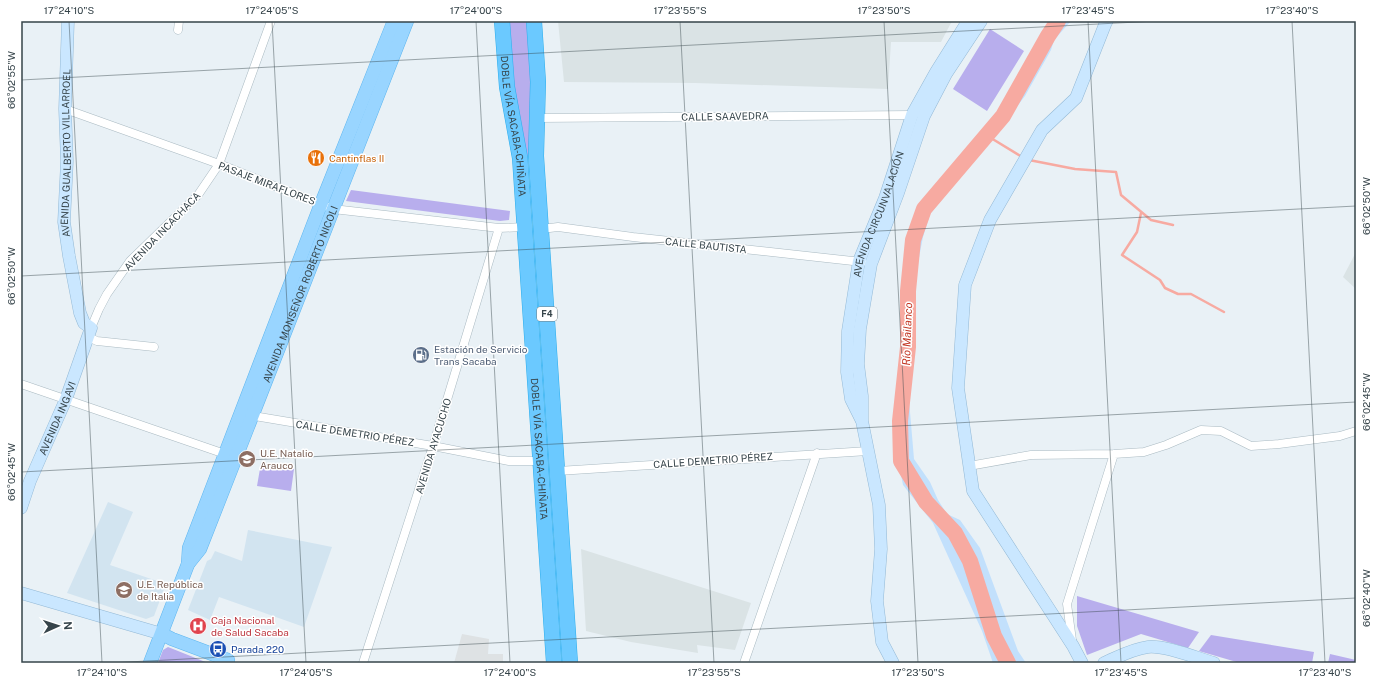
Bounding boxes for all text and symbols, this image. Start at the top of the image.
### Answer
text: 17°24'10"S [44,4,95,16]
text: 17°24'05"S [246,4,299,16]
text: 17°24'00"S [450,4,503,16]
text: 17°23'55"S [653,4,707,16]
text: 17°23'50"S [858,4,911,16]
text: 17°23'45"S [1061,4,1115,16]
text: 17°23'40"S [1266,4,1319,16]
text: 66°02'55"W [5,50,17,109]
street label: DOBLE VÍA SACABA-CHIÑATA [499,55,529,197]
street label: AVENIDA GUALBERTO VILLARROEL [58,68,73,238]
street label: CALLE SAAVEDRA [681,109,769,123]
restaurant icon: Cantinflas II [306,148,326,168]
street label: AVENIDA CIRCUNVALACIÓN [851,149,906,278]
place label: Cantinflas II [329,152,384,164]
street label: PASAJE MIRAFLORES [217,159,318,207]
text: 66°02'50"W [1360,177,1372,235]
street label: AVENIDA INCACHACA [121,189,203,273]
street label: AVENIDA MONSEÑOR ROBERTO NICOLI [260,204,340,384]
street label: CALLE BAUTISTA [665,235,747,255]
text: 66°02'50"W [5,247,17,305]
water label: Río Mailanco [900,302,914,366]
road number: F4 [537,307,557,321]
place label: Estación de Servicio Trans Sacaba [434,343,528,367]
fuel station icon: Estación de Servicio Trans Sacaba [411,345,431,365]
text: 66°02'45"W [1360,373,1372,431]
street label: DOBLE VÍA SACABA-CHIÑATA [529,378,550,520]
street label: AVENIDA INGAVI [36,380,78,457]
street label: AVENIDA AYACUCHO [413,397,453,495]
street label: CALLE DEMETRIO PÉREZ [295,418,415,448]
text: 66°02'45"W [5,443,17,501]
place label: U.E. Natalio Arauco [260,447,313,471]
school or university icon: U.E. Natalio Arauco [237,449,257,469]
street label: CALLE DEMETRIO PÉREZ [653,450,773,470]
text: 66°02'40"W [1360,569,1372,627]
place label: U.E. República de Italia [137,578,203,602]
school or university icon: U.E. República de Italia [114,580,134,600]
north arrow [38,606,78,646]
place label: Caja Nacional de Salud Sacaba [211,614,289,638]
hospital icon: Caja Nacional de Salud Sacaba [188,616,208,636]
text: N [62,621,74,630]
bus stop icon: Parada 220 [208,639,228,659]
place label: Parada 220 [231,643,284,655]
text: 17°24'10"S [77,666,128,678]
text: 17°24'05"S [280,666,333,678]
text: 17°24'00"S [484,666,537,678]
text: 17°23'55"S [687,666,741,678]
text: 17°23'50"S [892,666,945,678]
text: 17°23'45"S [1094,666,1148,678]
text: 17°23'40"S [1299,666,1352,678]

